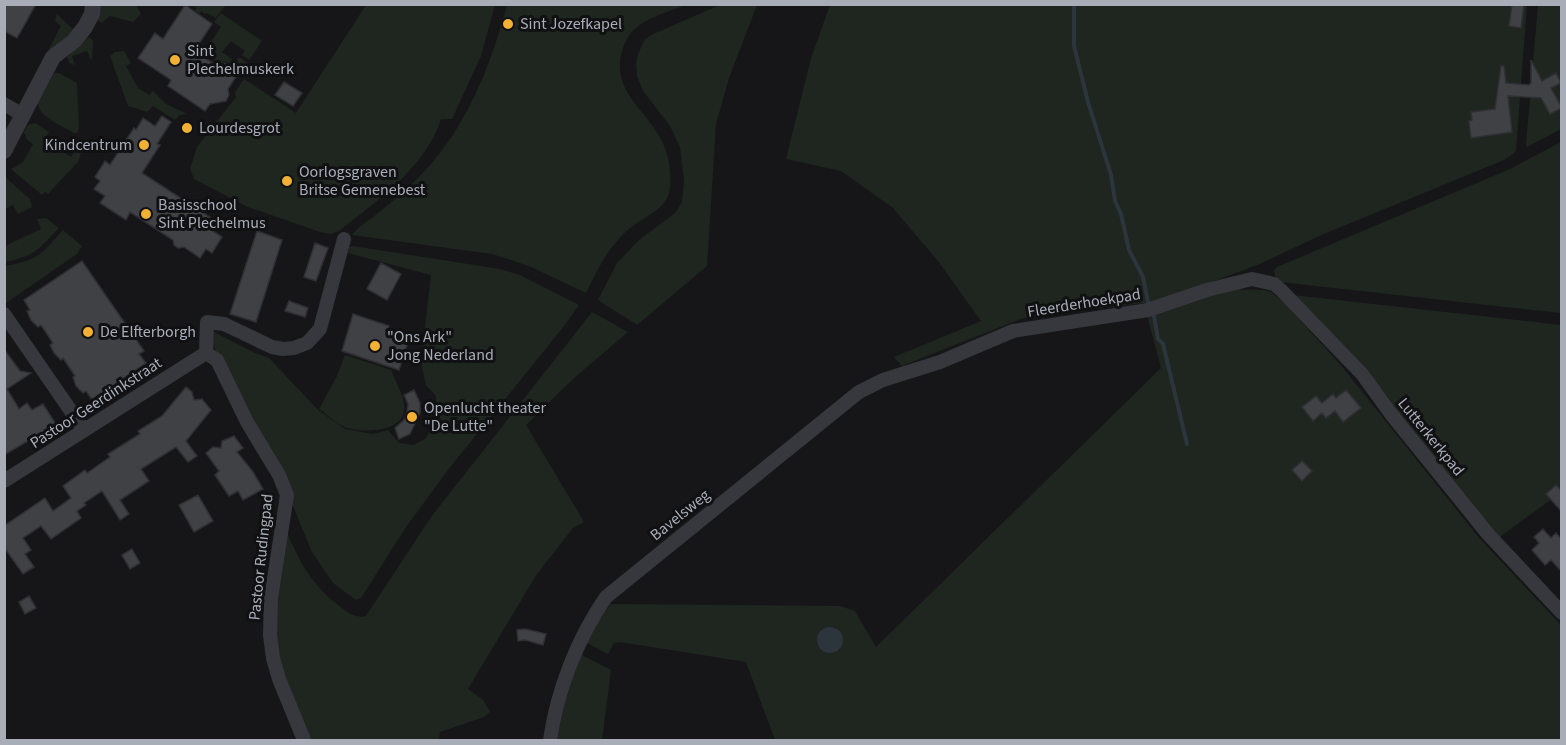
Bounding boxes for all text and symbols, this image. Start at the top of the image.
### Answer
place label: Sint Jozefkapel [520,13,622,35]
marker: Sint Jozefkapel [501,17,515,31]
place label: Sint Plechelmuskerk [187,40,294,80]
marker: Sint Plechelmuskerk [168,53,182,67]
place label: Lourdesgrot [199,117,281,139]
marker: Lourdesgrot [180,121,194,135]
place label: Kindcentrum [45,134,132,156]
marker: Kindcentrum [137,138,151,152]
place label: Oorlogsgraven Britse Gemenebest [299,161,426,201]
marker: Oorlogsgraven Britse Gemenebest [280,174,294,188]
place label: Basisschool Sint Plechelmus [158,194,266,234]
marker: Basisschool Sint Plechelmus [139,207,153,221]
street label: Fleerderhoekpad [1026,283,1142,323]
place label: De Elfterborgh [100,321,196,343]
marker: De Elfterborgh [81,325,95,339]
place label: "Ons Ark" Jong Nederland [387,326,494,366]
marker: "Ons Ark" Jong Nederland [368,339,382,353]
street label: Pastoor Geerdinkstraat [26,352,167,454]
street label: Lutterkerkpad [1393,393,1469,481]
place label: Openlucht theater "De Lutte" [424,397,546,437]
marker: Openlucht theater "De Lutte" [405,410,419,424]
street label: Bavelsweg [646,484,714,546]
street label: Pastoor Rudingpad [243,493,279,621]

